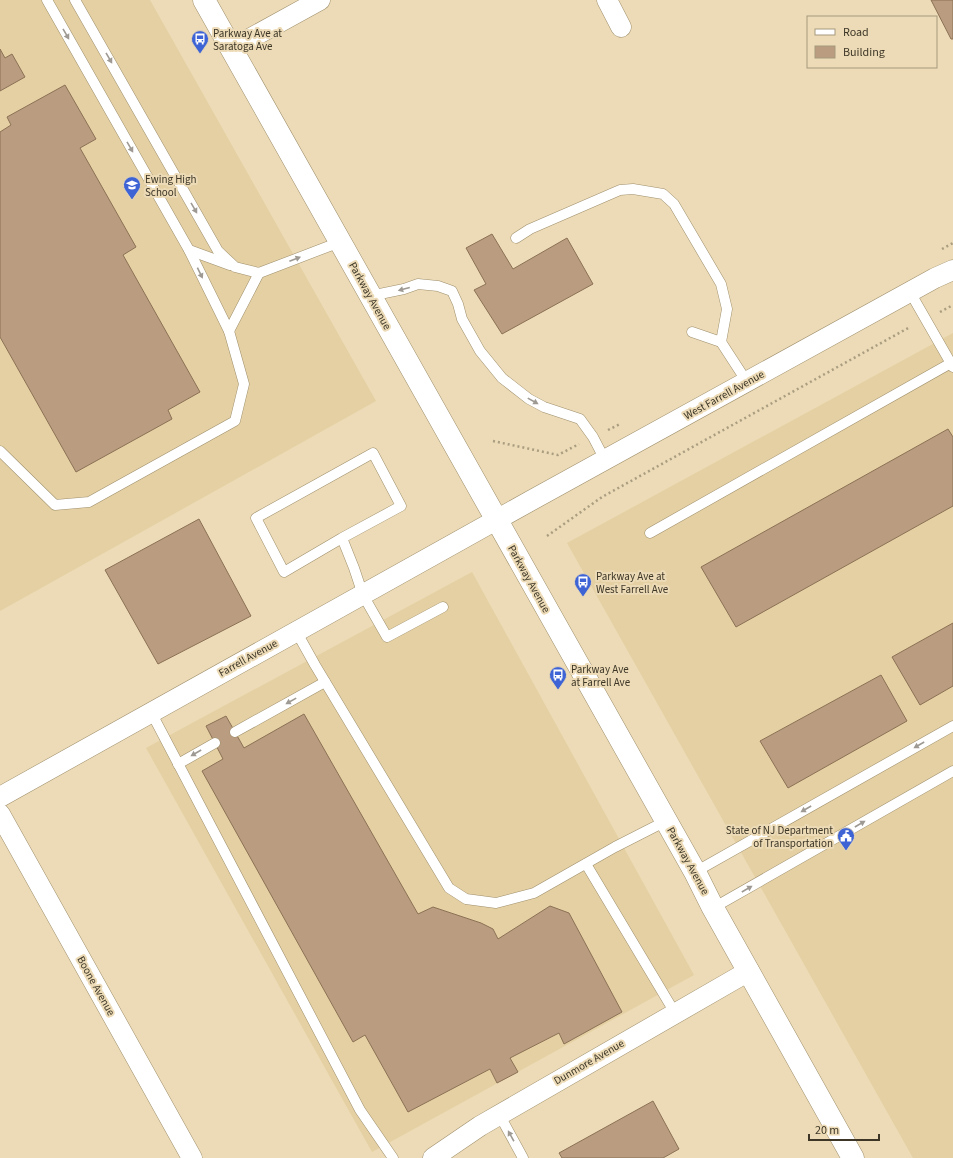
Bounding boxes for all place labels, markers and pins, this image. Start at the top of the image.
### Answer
place label: Parkway Ave at Saratoga Ave [213,26,282,54]
bus stop icon: Parkway Ave at Saratoga Ave [190,29,210,54]
place label: Ewing High School [145,172,197,200]
school or university icon: Ewing High School [122,175,142,200]
place label: Parkway Ave at West Farrell Ave [596,569,669,597]
bus stop icon: Parkway Ave at West Farrell Ave [573,572,593,597]
place label: Parkway Ave at Farrell Ave [571,662,631,690]
bus stop icon: Parkway Ave at Farrell Ave [548,665,568,690]
place label: State of NJ Department of Transportation [726,823,833,851]
public building icon: State of NJ Department of Transportation [836,826,856,851]

